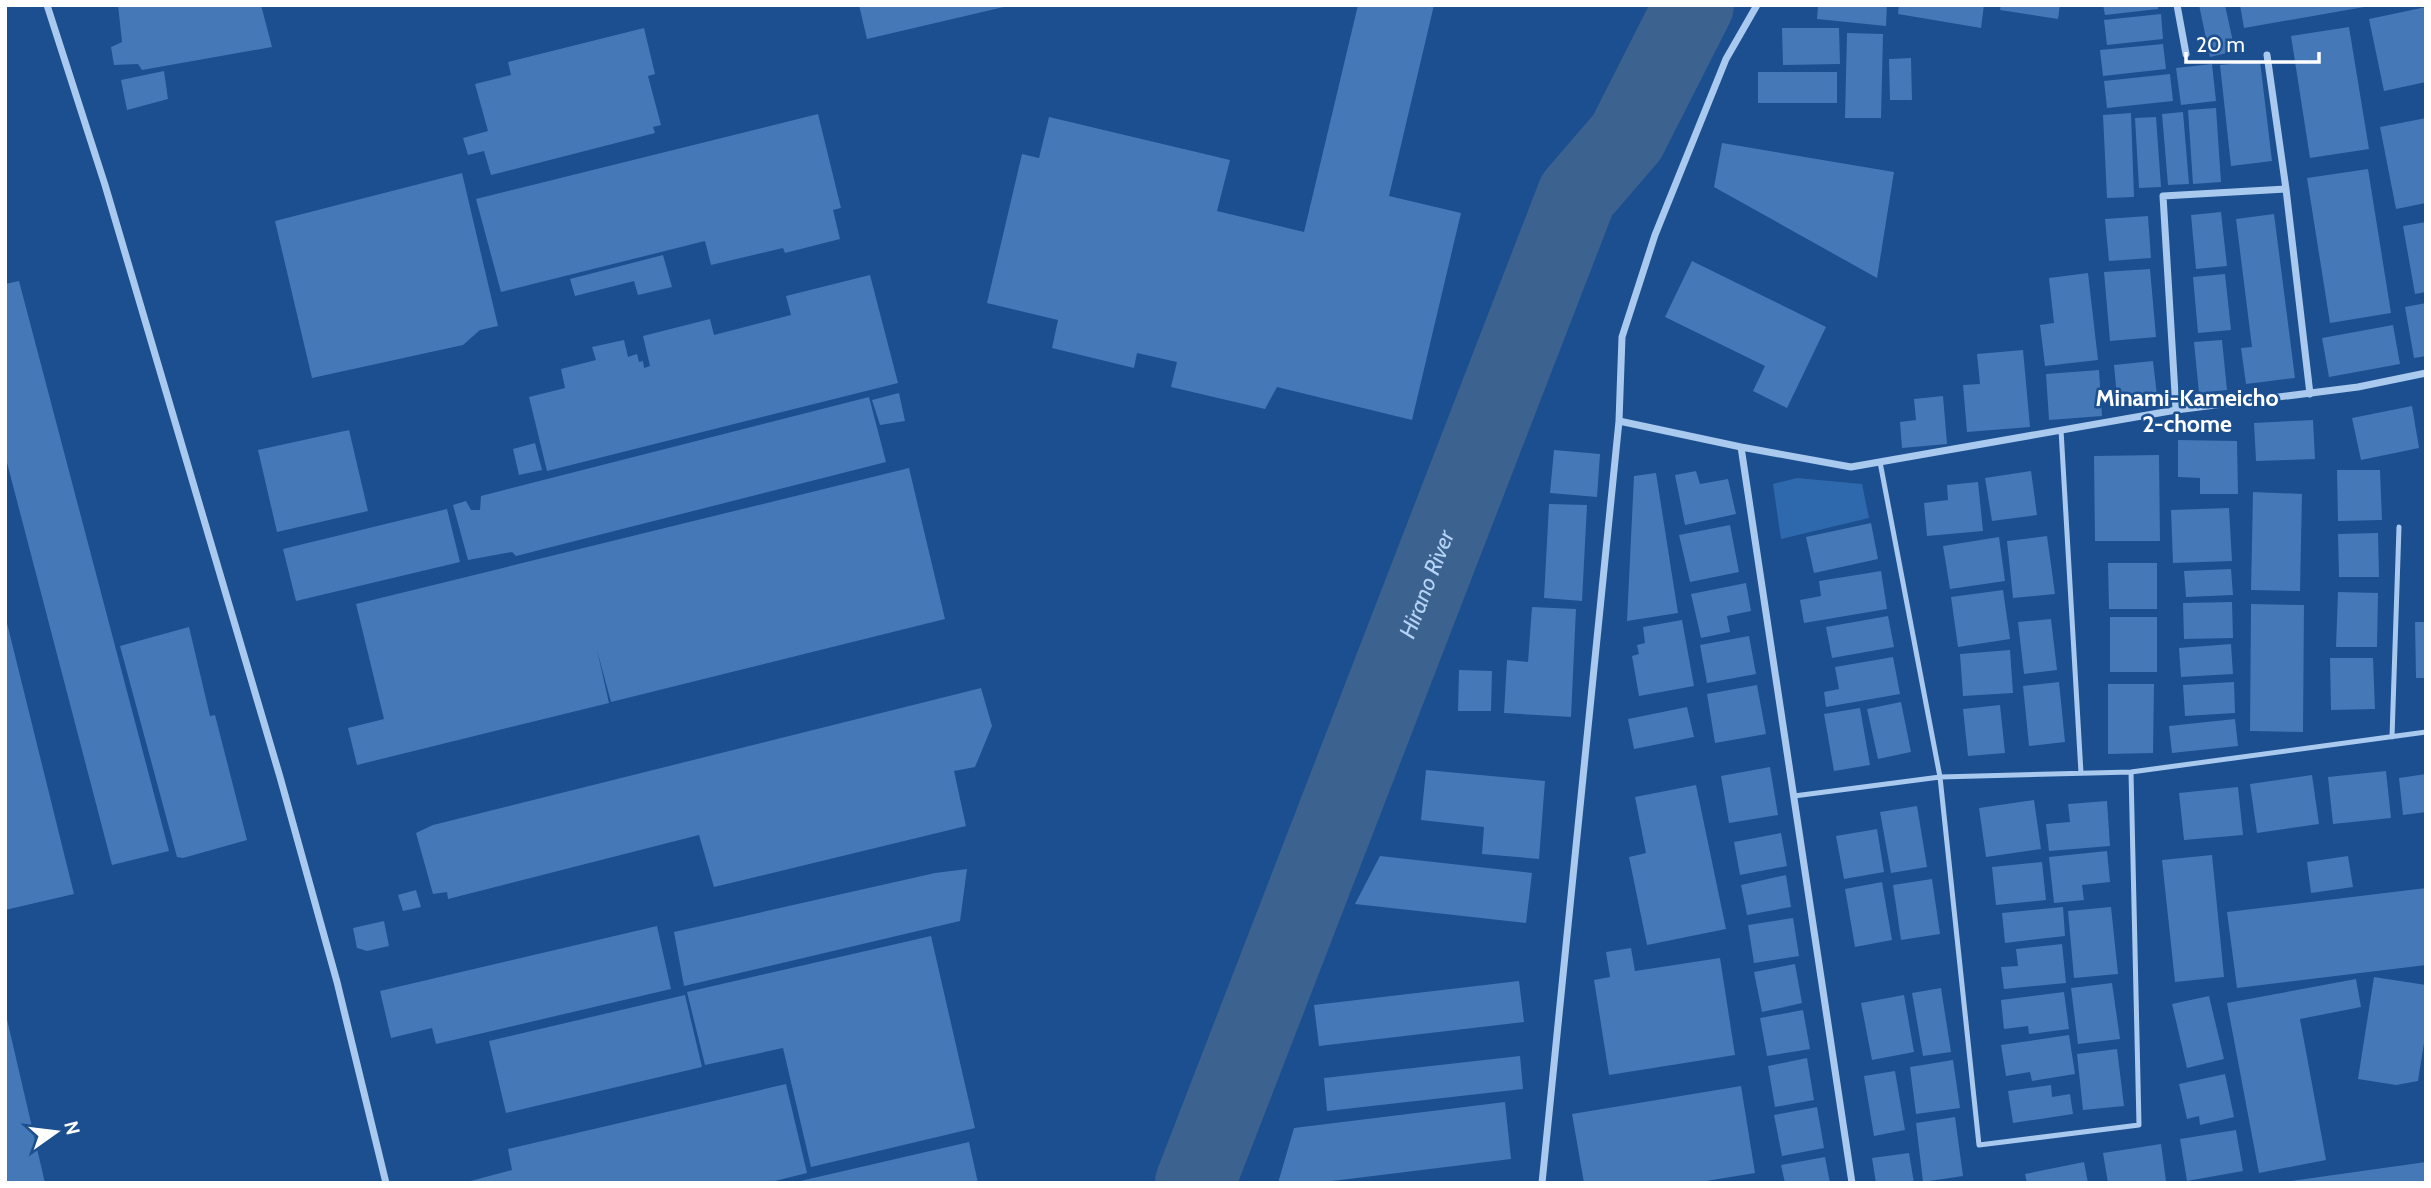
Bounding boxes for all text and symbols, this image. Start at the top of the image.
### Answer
scale bar [2186,21,2319,65]
text: 20 m [2196,32,2245,57]
district label: Minami-Kameicho 2-chome [2095,384,2279,438]
water label: Hirano River [1393,525,1460,642]
north arrow [21,1097,91,1167]
text: N [59,1119,85,1137]

